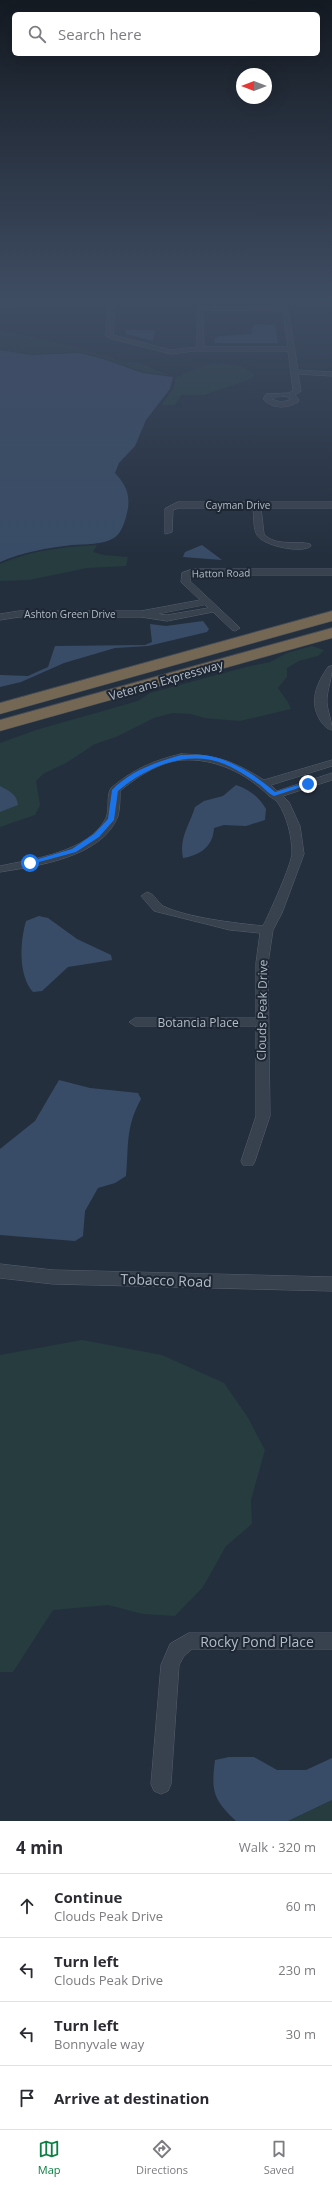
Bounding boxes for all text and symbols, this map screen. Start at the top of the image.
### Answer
search box [12,12,320,56]
icon: search [26,23,48,45]
text: Search here [58,24,142,44]
north arrow [236,68,272,104]
street label: Cayman Drive [206,498,271,512]
street label: Hatton Road [192,565,250,581]
street label: Ashton Green Drive [24,607,116,621]
street label: Veterans Expressway [107,655,226,704]
route end [299,775,317,793]
route start [21,854,39,872]
street label: Clouds Peak Drive [253,959,271,1061]
street label: Botancia Place [157,1014,239,1031]
street label: Tobacco Road [120,1269,212,1291]
street label: Rocky Pond Place [200,1632,314,1651]
text: 4 min [16,1836,63,1859]
text: Walk · 320 m [239,1838,316,1856]
text: Continue [54,1887,122,1907]
icon: ahead [16,1895,38,1917]
text: 60 m [286,1897,316,1915]
text: Clouds Peak Drive [54,1907,163,1925]
text: Turn left [54,1951,119,1971]
icon: left [16,1959,38,1981]
text: 230 m [278,1961,316,1979]
text: Clouds Peak Drive [54,1971,163,1989]
text: Turn left [54,2015,119,2035]
icon: left [16,2023,38,2045]
text: 30 m [286,2025,316,2043]
text: Bonnyvale way [54,2035,144,2053]
icon: arrive [16,2087,38,2109]
text: Arrive at destination [54,2088,209,2108]
tab: Map [38,2138,61,2177]
tab: Directions [136,2138,188,2177]
tab: Saved [264,2138,294,2177]

